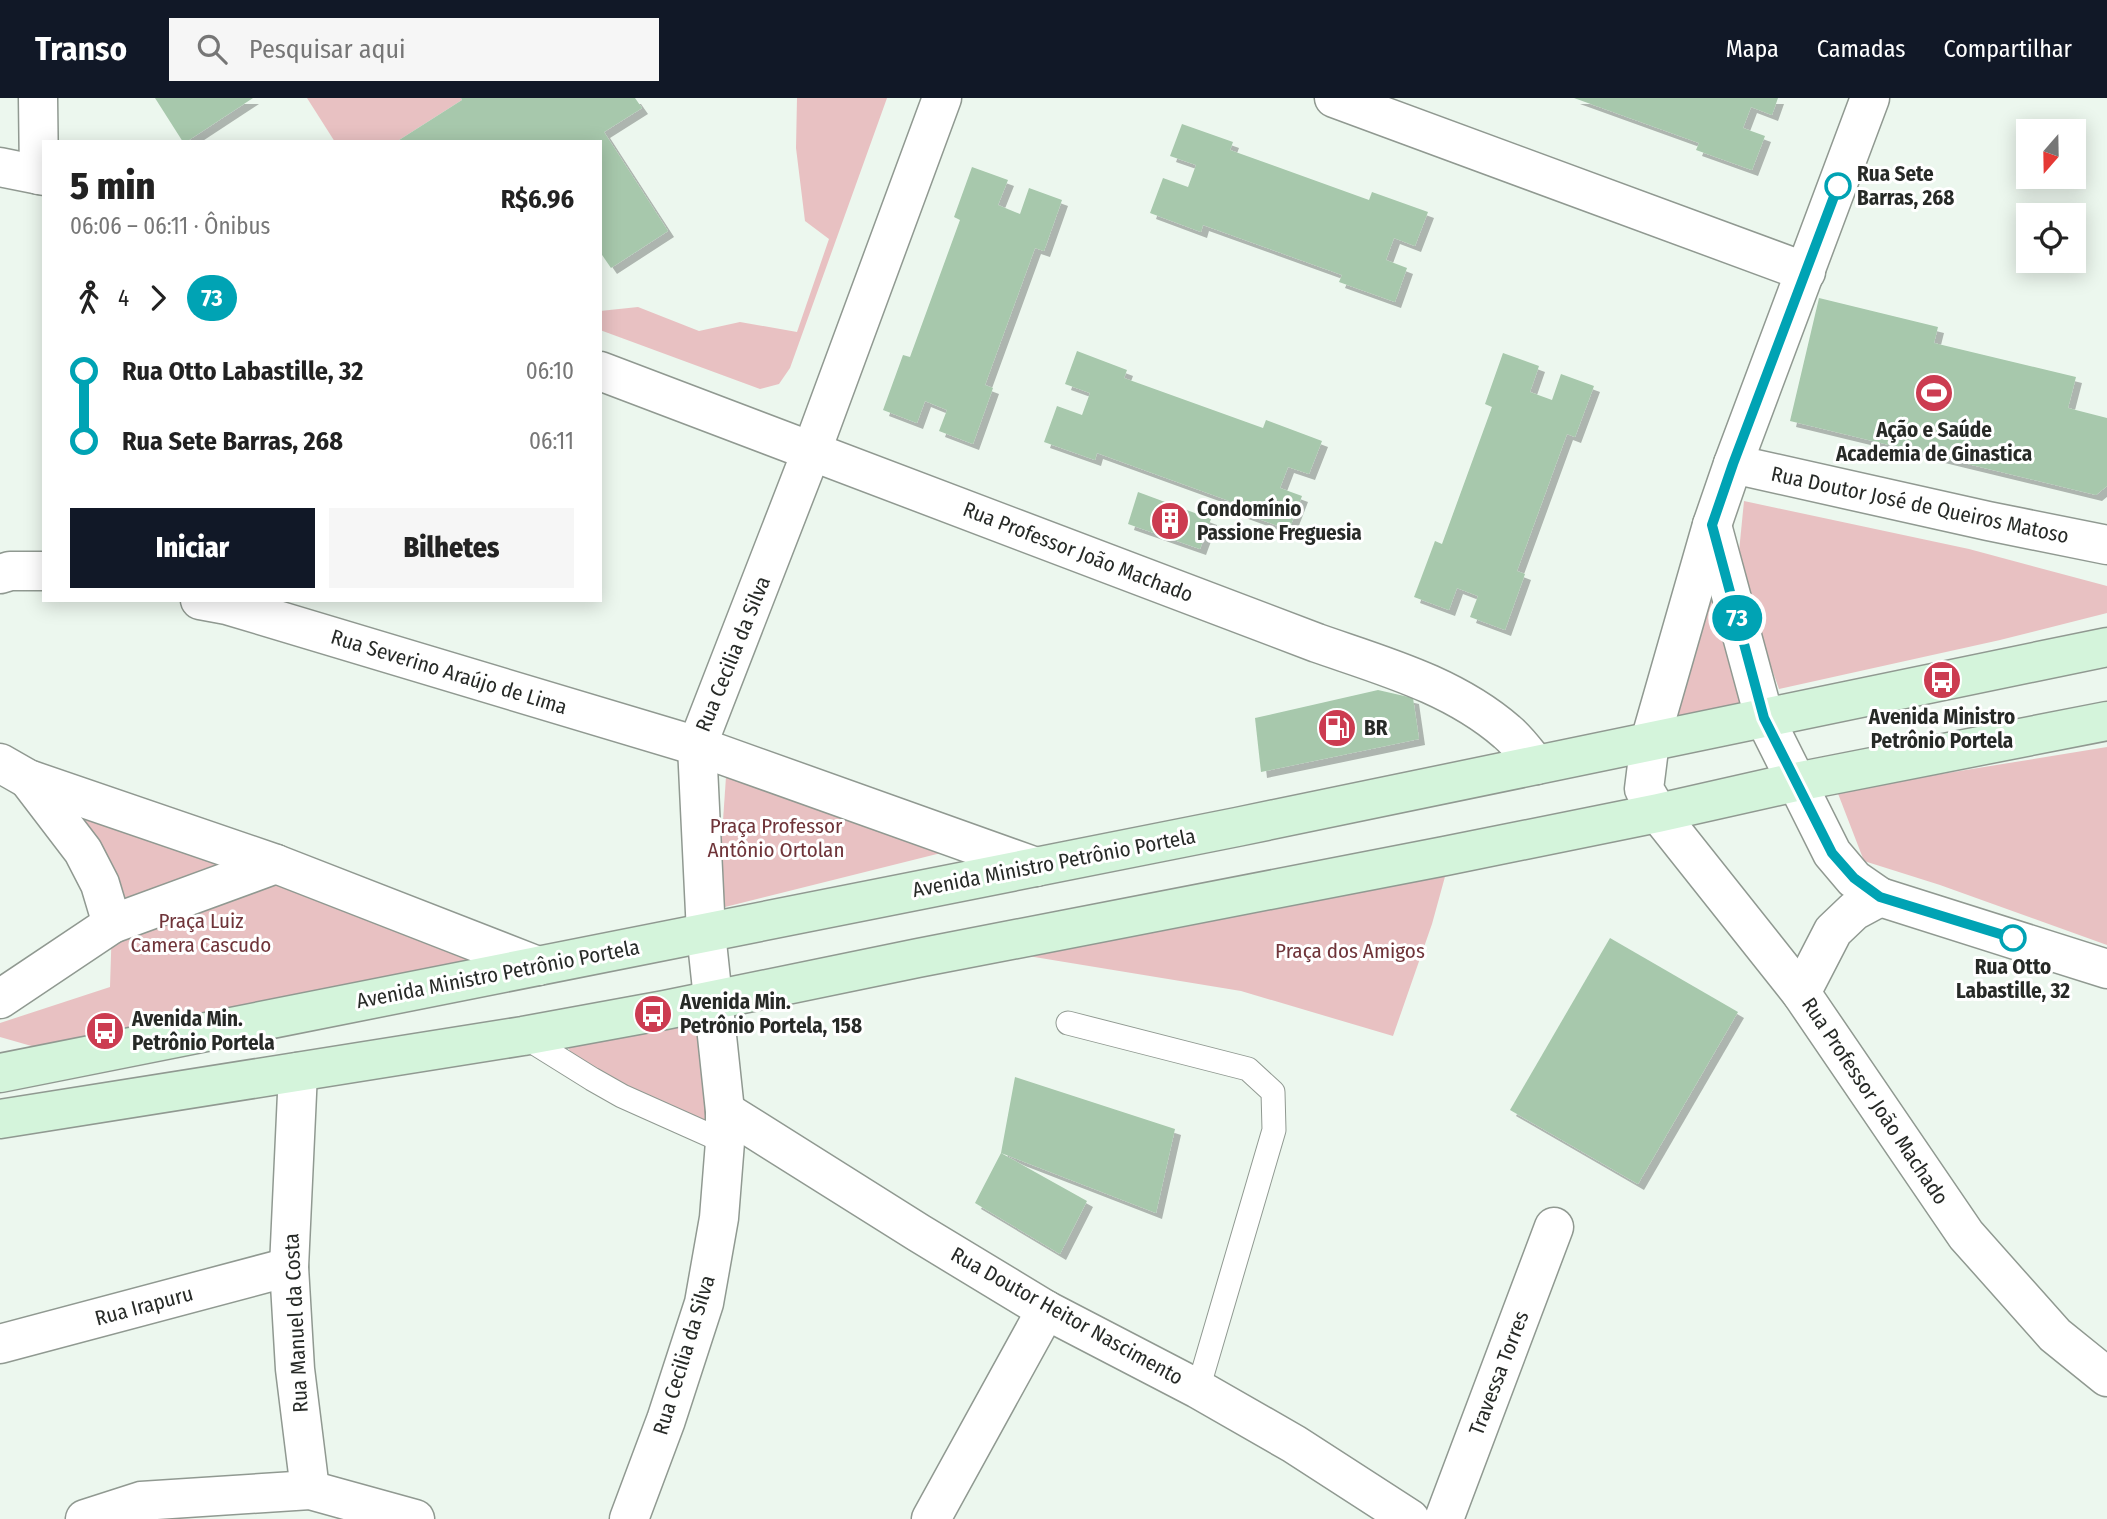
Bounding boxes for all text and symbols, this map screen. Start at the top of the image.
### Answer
search box [169,18,659,81]
text: Transo [35,29,127,69]
icon: search [193,30,231,68]
text: Pesquisar aqui [249,34,406,65]
text: Mapa [1726,35,1779,63]
text: Camadas [1817,35,1906,63]
text: Compartilhar [1944,35,2072,63]
north arrow [2016,119,2086,189]
map controls [2016,119,2086,273]
place label: Rua Sete Barras, 268 [1857,161,1954,211]
text: 5 min [70,163,155,209]
marker: Rua Sete Barras, 268 [1825,173,1851,199]
text: R$6.96 [501,184,574,215]
button: locate [2016,203,2086,273]
text: 06:06 – 06:11 · Ônibus [70,212,270,240]
icon: walk [70,279,108,317]
icon: forward [139,279,177,317]
text: 4 [118,284,129,312]
text: 73 [201,284,223,312]
text: Rua Otto Labastille, 32 [122,356,363,387]
text: 06:10 [526,357,574,385]
sports icon: Ação e Saúde Academia de Ginastica [1913,372,1955,414]
place label: Ação e Saúde Academia de Ginastica [1835,417,2032,467]
text: Rua Sete Barras, 268 [122,426,343,457]
text: 06:11 [529,427,574,455]
street label: Rua Doutor José de Queiros Matoso [1769,461,2071,549]
street label: Rua Professor João Machado [959,496,1197,608]
place label: Condomínio Passione Freguesia [1197,496,1362,546]
building icon: Condomínio Passione Freguesia [1149,500,1191,542]
button: Iniciar [70,508,315,588]
button: Bilhetes [329,508,574,588]
street label: Rua Cecilia da Silva [690,572,776,736]
line badge: 73 [1706,595,1768,641]
text: 73 [1726,604,1748,632]
street label: Rua Severino Araújo de Lima [328,624,570,720]
bus stop icon: Avenida Ministro Petrônio Portela [1921,659,1963,701]
place label: Avenida Ministro Petrônio Portela [1868,704,2015,754]
fuel station icon: BR [1316,707,1358,749]
place label: BR [1364,715,1388,741]
park label: Praça Professor Antônio Ortolan [708,813,844,863]
street label: Avenida Ministro Petrônio Portela [910,823,1198,903]
park label: Praça Luiz Camera Cascudo [131,908,271,958]
marker: Rua Otto Labastille, 32 [2000,925,2026,951]
street label: Avenida Ministro Petrônio Portela [354,934,642,1014]
park label: Praça dos Amigos [1275,938,1425,964]
place label: Rua Otto Labastille, 32 [1956,954,2070,1004]
place label: Avenida Min. Petrônio Portela, 158 [679,989,862,1039]
street label: Rua Professor João Machado [1796,992,1954,1210]
bus stop icon: Avenida Min. Petrônio Portela, 158 [632,993,674,1035]
place label: Avenida Min. Petrônio Portela [131,1006,275,1056]
bus stop icon: Avenida Min. Petrônio Portela [84,1010,126,1052]
street label: Rua Manuel da Costa [278,1233,314,1413]
street label: Rua Doutor Heitor Nascimento [946,1241,1188,1391]
street label: Rua Cecilia da Silva [647,1272,721,1438]
street label: Rua Irapuru [92,1280,196,1332]
street label: Travessa Torres [1463,1307,1535,1439]

